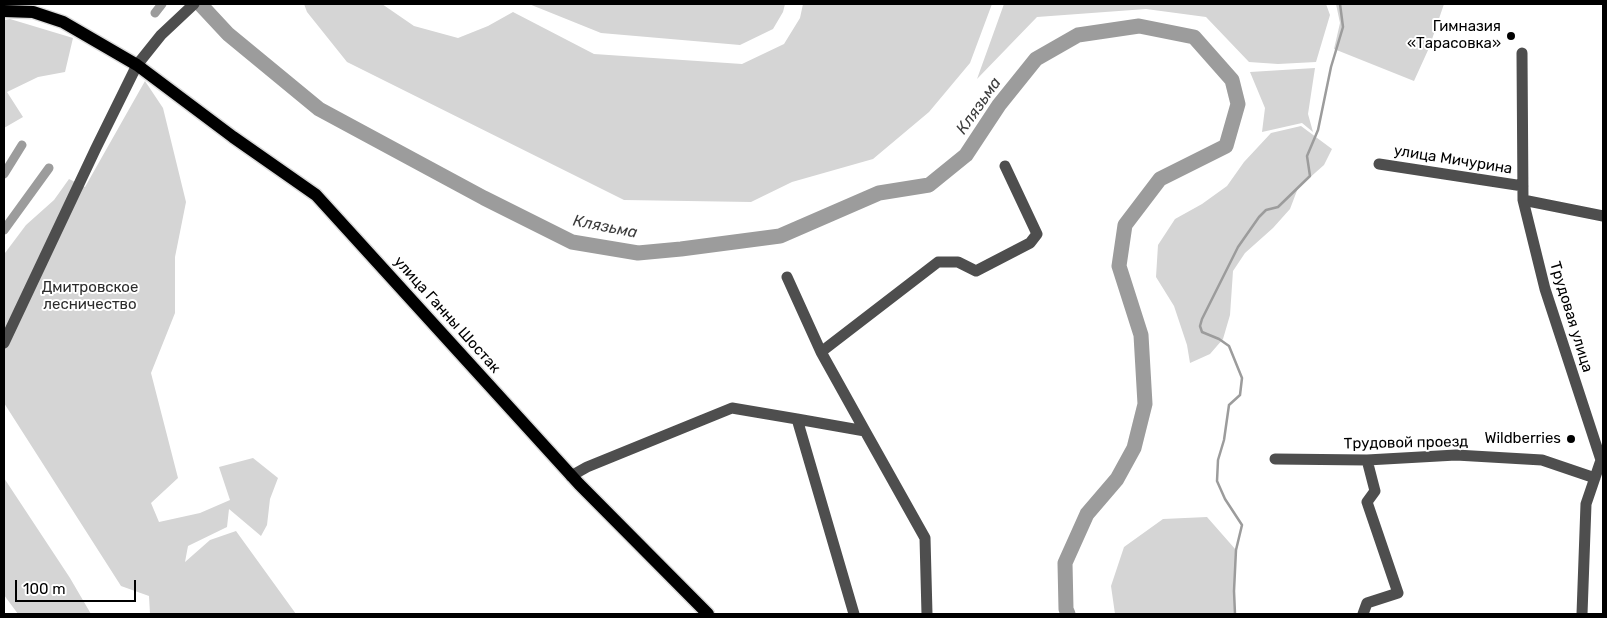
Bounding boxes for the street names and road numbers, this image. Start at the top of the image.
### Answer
street label: улица Мичурина [1392,142,1514,178]
street label: улица Ганны Шостак [390,253,504,377]
street label: Трудовая улица [1546,259,1596,375]
street label: Трудовой проезд [1344,433,1468,453]

